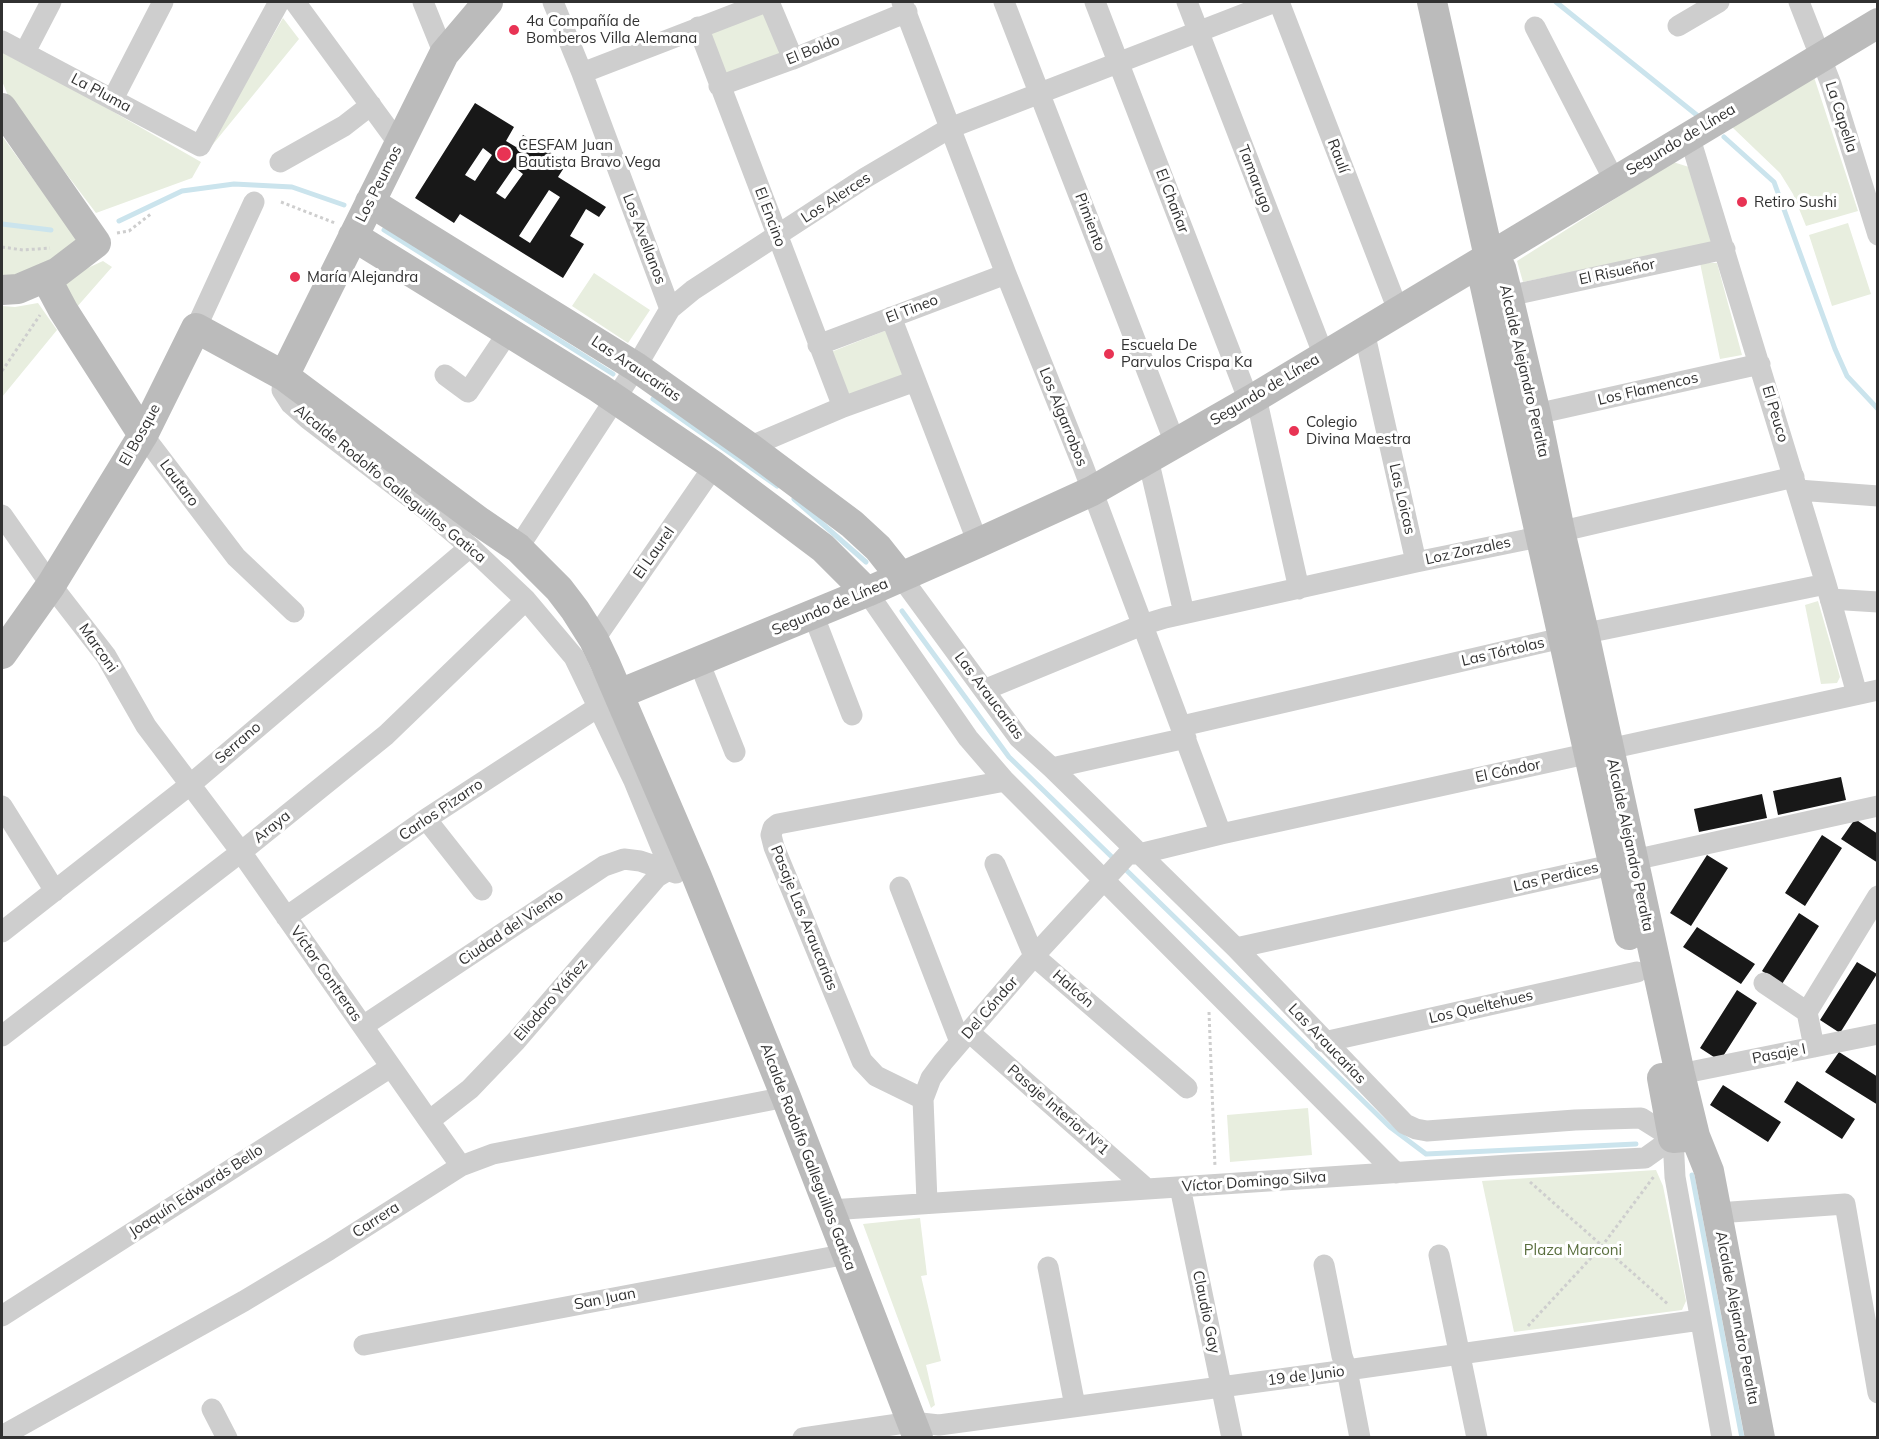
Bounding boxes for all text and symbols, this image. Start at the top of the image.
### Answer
place label: 4a Compañía de Bomberos Villa Alemana [526,12,697,47]
marker: 4a Compañía de Bomberos Villa Alemana [507,23,521,37]
street label: El Boldo [784,31,842,69]
street label: La Pluma [68,70,134,116]
street label: La Capella [1821,79,1861,155]
street label: Segundo de Línea [1623,100,1739,180]
place label: CESFAM Juan Bautista Bravo Vega [518,136,661,171]
street label: Raulí [1323,136,1353,176]
street label: Los Peumos [352,143,406,225]
street label: Tamarugo [1234,143,1276,215]
marker: CESFAM Juan Bautista Bravo Vega [495,145,513,163]
street label: El Chañar [1151,166,1193,236]
street label: Los Alerces [798,169,874,227]
street label: El Encino [750,185,790,249]
street label: Pimiento [1071,190,1109,254]
street label: Los Avellanos [618,191,670,287]
place label: Retiro Sushi [1754,193,1837,211]
marker: Retiro Sushi [1735,195,1749,209]
street label: El Risueñor [1577,255,1657,289]
place label: María Alejandra [307,268,418,286]
marker: María Alejandra [288,270,302,284]
street label: Alcalde Alejandro Peralta [1495,283,1553,459]
street label: El Tineo [883,291,941,327]
street label: Las Araucarias [588,332,684,406]
place label: Escuela De Parvulos Crispa Ka [1121,336,1253,371]
marker: Escuela De Parvulos Crispa Ka [1102,347,1116,361]
street label: Segundo de Línea [1207,350,1323,430]
street label: Los Algarrobos [1035,365,1091,469]
street label: Los Flamencos [1596,369,1700,409]
street label: El Peuco [1758,383,1792,445]
street label: El Bosque [116,401,164,469]
street label: Alcalde Rodolfo Galleguillos Gatica [290,401,490,567]
place label: Colegio Divina Maestra [1306,413,1411,448]
marker: Colegio Divina Maestra [1287,424,1301,438]
street label: Lautaro [156,456,202,510]
street label: Las Loicas [1385,462,1419,536]
street label: El Laurel [630,524,678,582]
street label: Loz Zorzales [1424,533,1512,569]
street label: Segundo de Línea [769,574,891,640]
street label: Marconi [75,620,121,676]
street label: Las Tórtolas [1460,634,1546,670]
street label: Las Araucarias [950,649,1028,743]
street label: Serrano [211,718,265,768]
street label: El Cóndor [1474,755,1542,787]
street label: Alcalde Alejandro Peralta [1603,757,1657,933]
street label: Carlos Pizarro [396,775,486,845]
street label: Araya [250,807,294,847]
street label: Pasaje Las Araucarias [767,843,841,993]
street label: Las Perdices [1512,858,1600,896]
street label: Ciudad del Viento [455,886,567,970]
street label: Víctor Contreras [286,923,366,1025]
street label: Eliodoro Yáñez [511,955,591,1045]
street label: Halcón [1049,966,1097,1012]
street label: Del Cóndor [958,973,1022,1043]
street label: Los Queltehues [1427,986,1535,1028]
street label: Las Araucarias [1284,1000,1370,1088]
street label: Pasaje I [1751,1040,1807,1068]
street label: Alcalde Rodolfo Galleguillos Gatica [756,1041,860,1273]
street label: Pasaje Interior Nº1 [1004,1061,1112,1159]
street label: Joaquín Edwards Bello [126,1141,266,1241]
street label: Víctor Domingo Silva [1181,1168,1327,1196]
street label: Carrera [349,1198,403,1242]
street label: Alcalde Alejandro Peralta [1711,1230,1763,1406]
park label: Plaza Marconi [1524,1241,1622,1259]
street label: Claudio Gay [1188,1269,1224,1355]
street label: San Juan [573,1284,637,1314]
street label: 19 de Junio [1266,1362,1346,1390]

